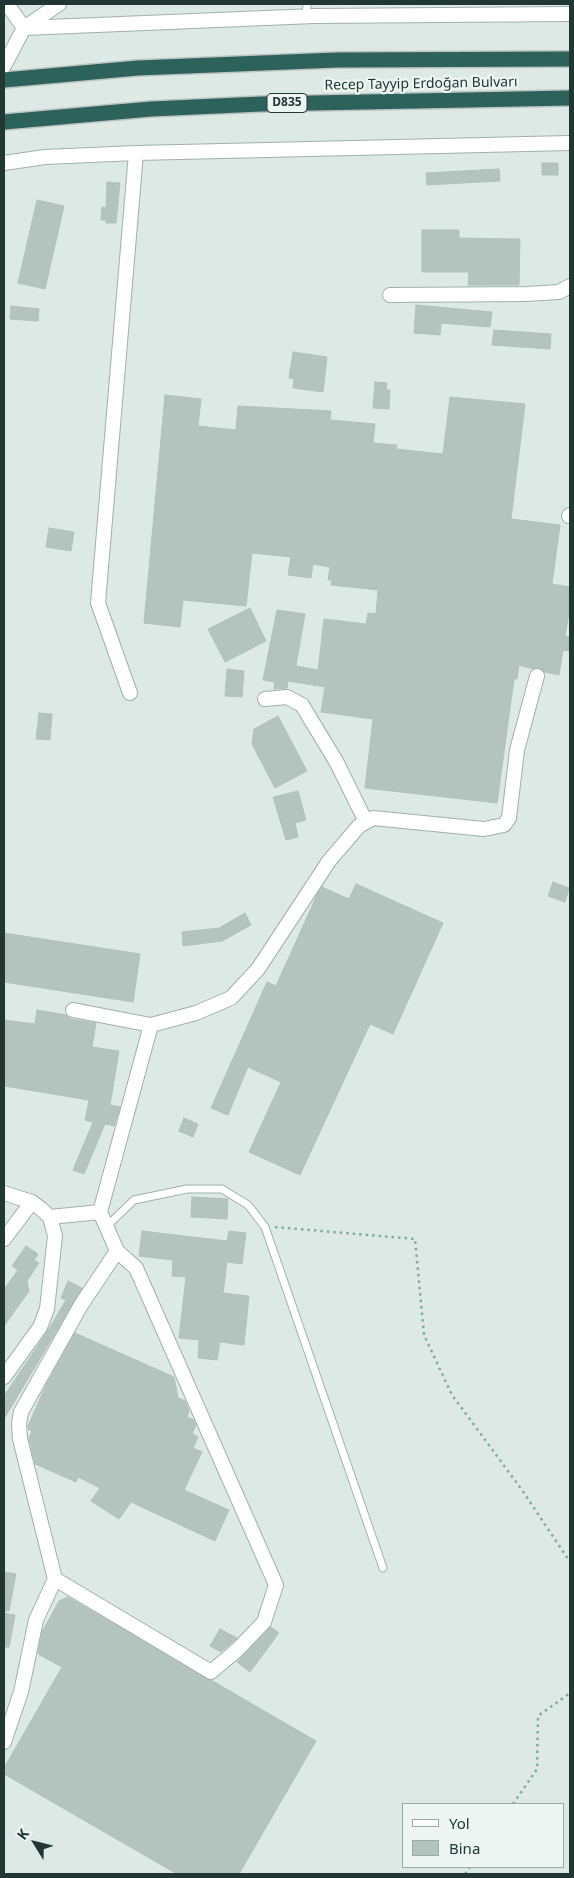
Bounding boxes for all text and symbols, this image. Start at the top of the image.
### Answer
street label: Recep Tayyip Erdoğan Bulvarı [324,74,518,94]
road number: D835 [267,94,307,112]
legend [402,1803,564,1868]
text: Yol [449,1813,470,1833]
north arrow [10,1818,60,1868]
text: K [12,1825,33,1843]
text: Bina [449,1838,480,1858]

